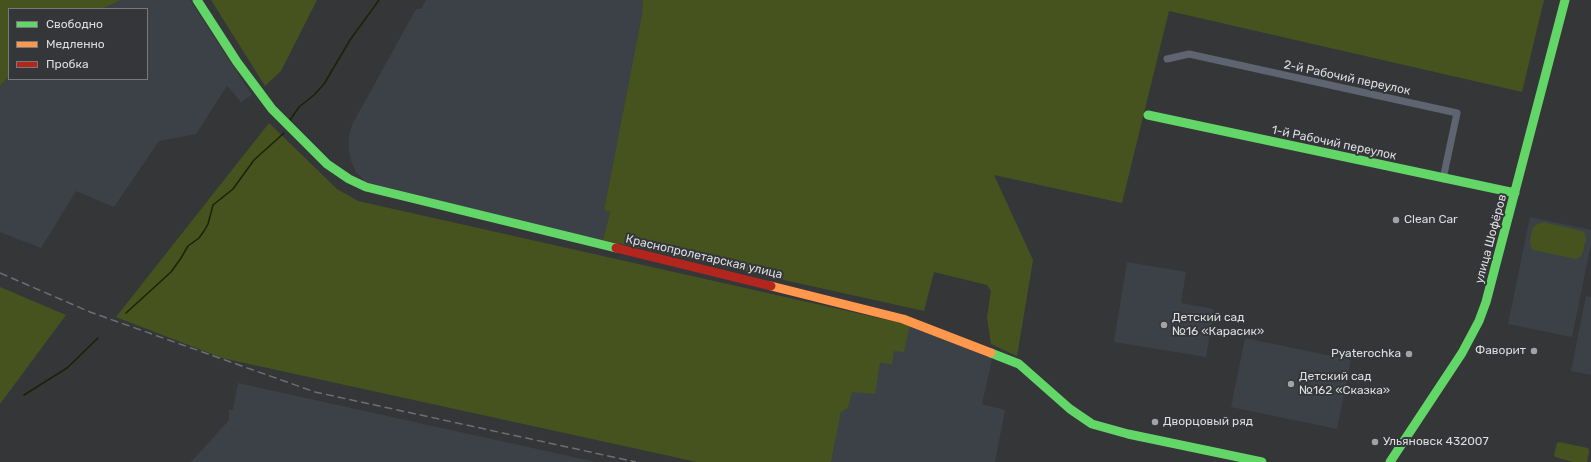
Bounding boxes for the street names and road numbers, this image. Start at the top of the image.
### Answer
street label: 2-й Рабочий переулок [1282,58,1412,98]
street label: 1-й Рабочий переулок [1270,123,1398,163]
street label: улица Шофёров [1472,193,1510,285]
street label: Краснопролетарская улица [624,232,784,282]

